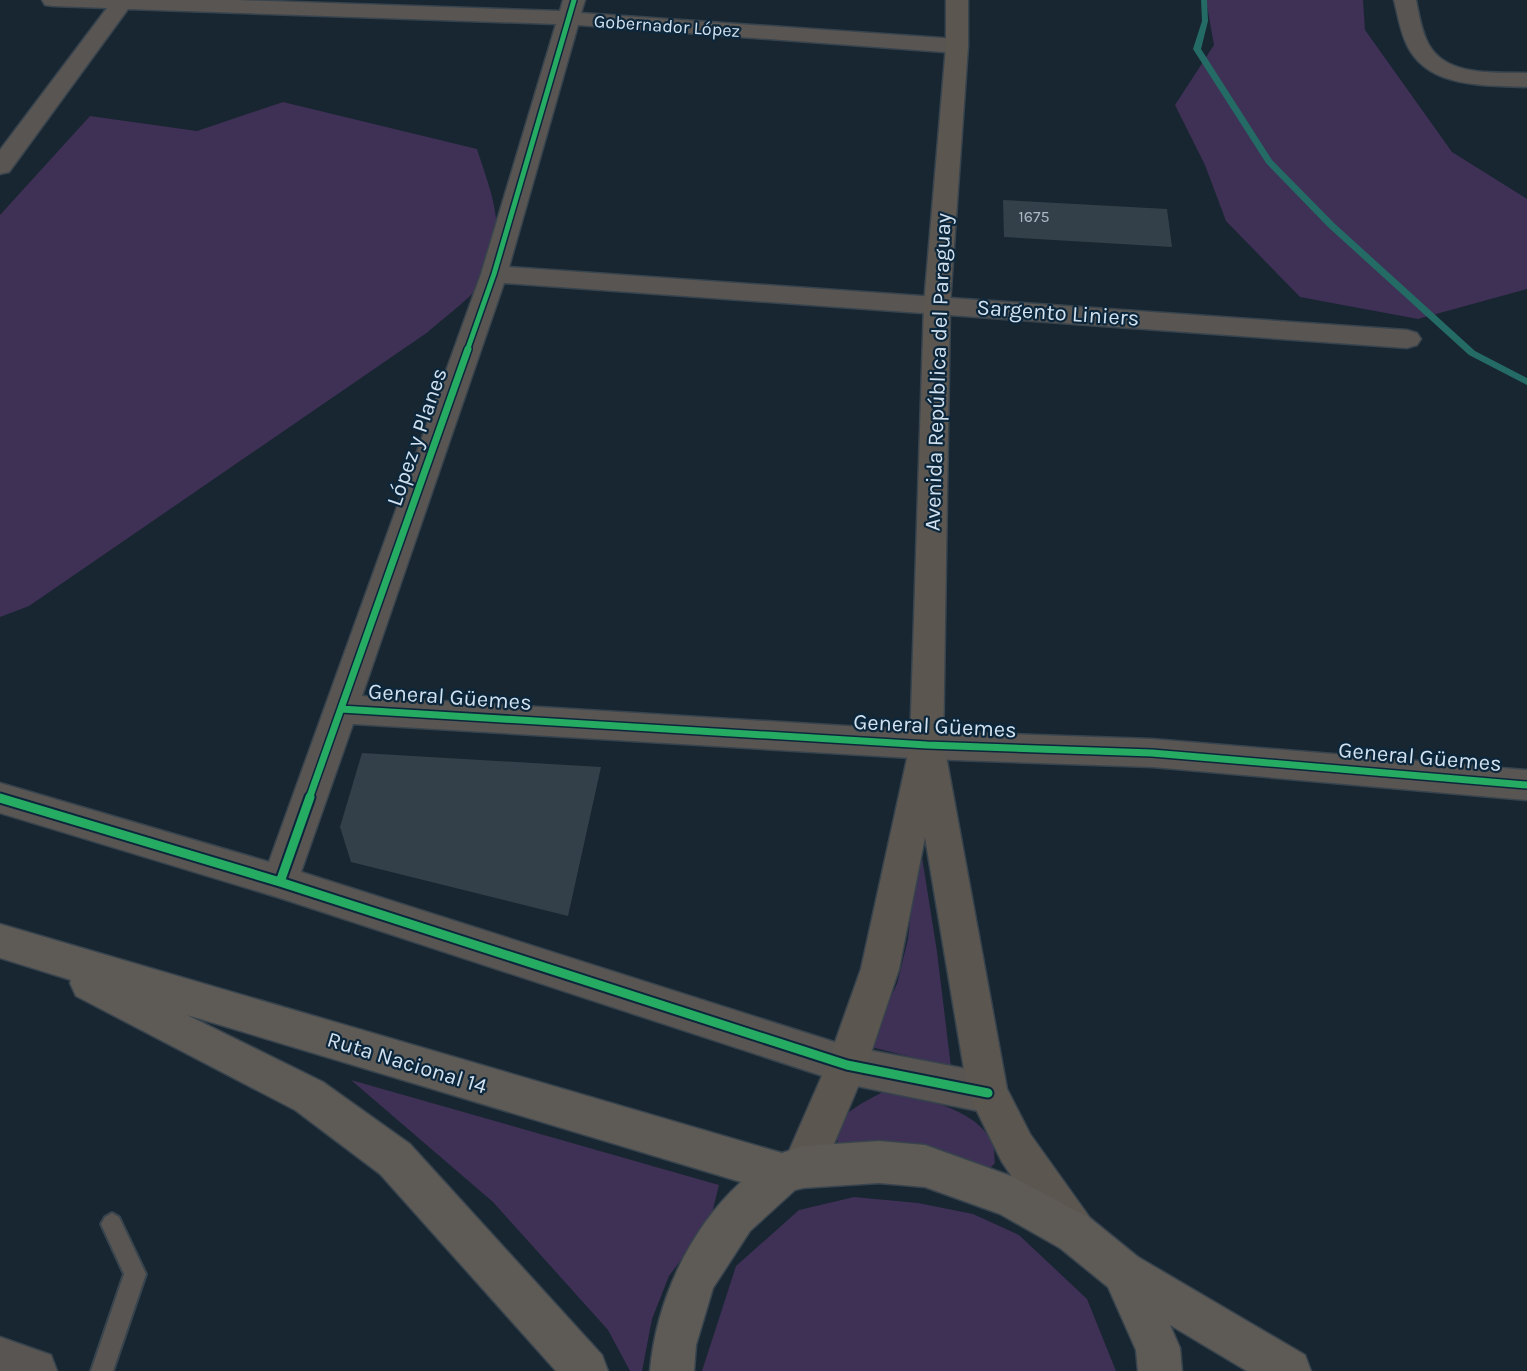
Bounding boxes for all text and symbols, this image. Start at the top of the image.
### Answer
street label: Gobernador López [593,10,741,42]
house number: 1675 [1019,207,1050,226]
street label: Avenida República del Paraguay [919,213,957,531]
street label: Sargento Liniers [976,294,1140,332]
street label: López y Planes [381,365,453,509]
street label: General Güemes [367,678,533,716]
street label: General Güemes [853,709,1017,743]
street label: General Güemes [1337,737,1503,777]
street label: Ruta Nacional 14 [324,1026,490,1100]

